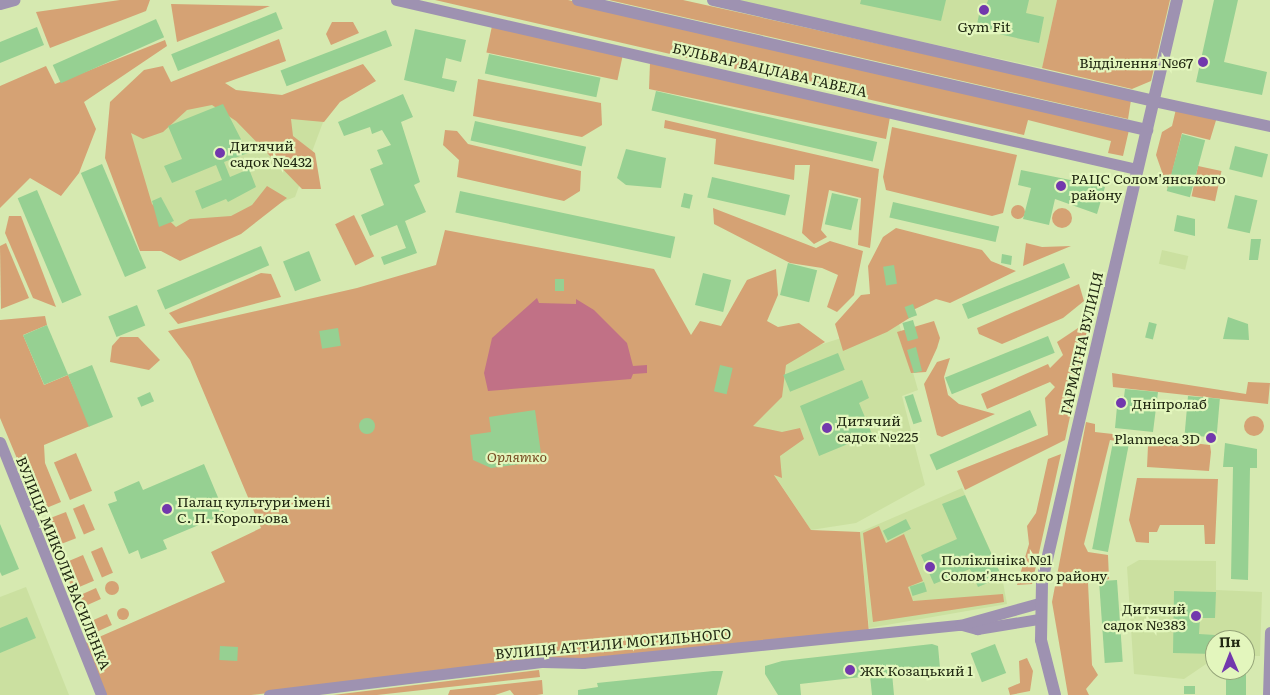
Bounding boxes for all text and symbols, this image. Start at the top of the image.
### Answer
marker: Gym Fit [978,4,990,16]
place label: Gym Fit [957,18,1011,34]
street label: БУЛЬВАР ВАЦЛАВА ГАВЕЛА [671,38,869,100]
place label: Відділення №67 [1079,54,1193,70]
marker: Відділення №67 [1197,56,1209,68]
place label: Дитячий садок №432 [230,137,312,170]
marker: Дитячий садок №432 [214,147,226,159]
place label: РАЦС Солом'янського району [1071,170,1226,202]
marker: РАЦС Солом'янського району [1055,180,1067,192]
street label: ГАРМАТНА ВУЛИЦЯ [1056,270,1106,416]
place label: Дніпролаб [1132,395,1207,411]
marker: Дніпролаб [1114,396,1128,410]
place label: Дитячий садок №225 [837,412,918,444]
marker: Дитячий садок №225 [821,422,833,434]
place label: Planmeca 3D [1114,430,1200,446]
marker: Planmeca 3D [1204,431,1218,445]
park label: Орлятко [487,448,547,464]
street label: ВУЛИЦЯ МИКОЛИ ВАСИЛЕНКА [13,454,115,672]
place label: Палац культури імені С. П. Корольова [177,493,330,526]
marker: Палац культури імені С. П. Корольова [161,503,173,515]
place label: Поліклініка №1 Солом'янського району [941,551,1107,584]
marker: Поліклініка №1 Солом'янського району [923,560,937,574]
place label: Дитячий садок №383 [1103,600,1186,632]
marker: Дитячий садок №383 [1190,610,1202,622]
street label: ВУЛИЦЯ АТТИЛИ МОГИЛЬНОГО [494,624,732,662]
north arrow [1205,630,1255,680]
text: Пн [1219,631,1241,651]
place label: ЖК Козацький 1 [860,662,973,678]
marker: ЖК Козацький 1 [844,664,856,676]

